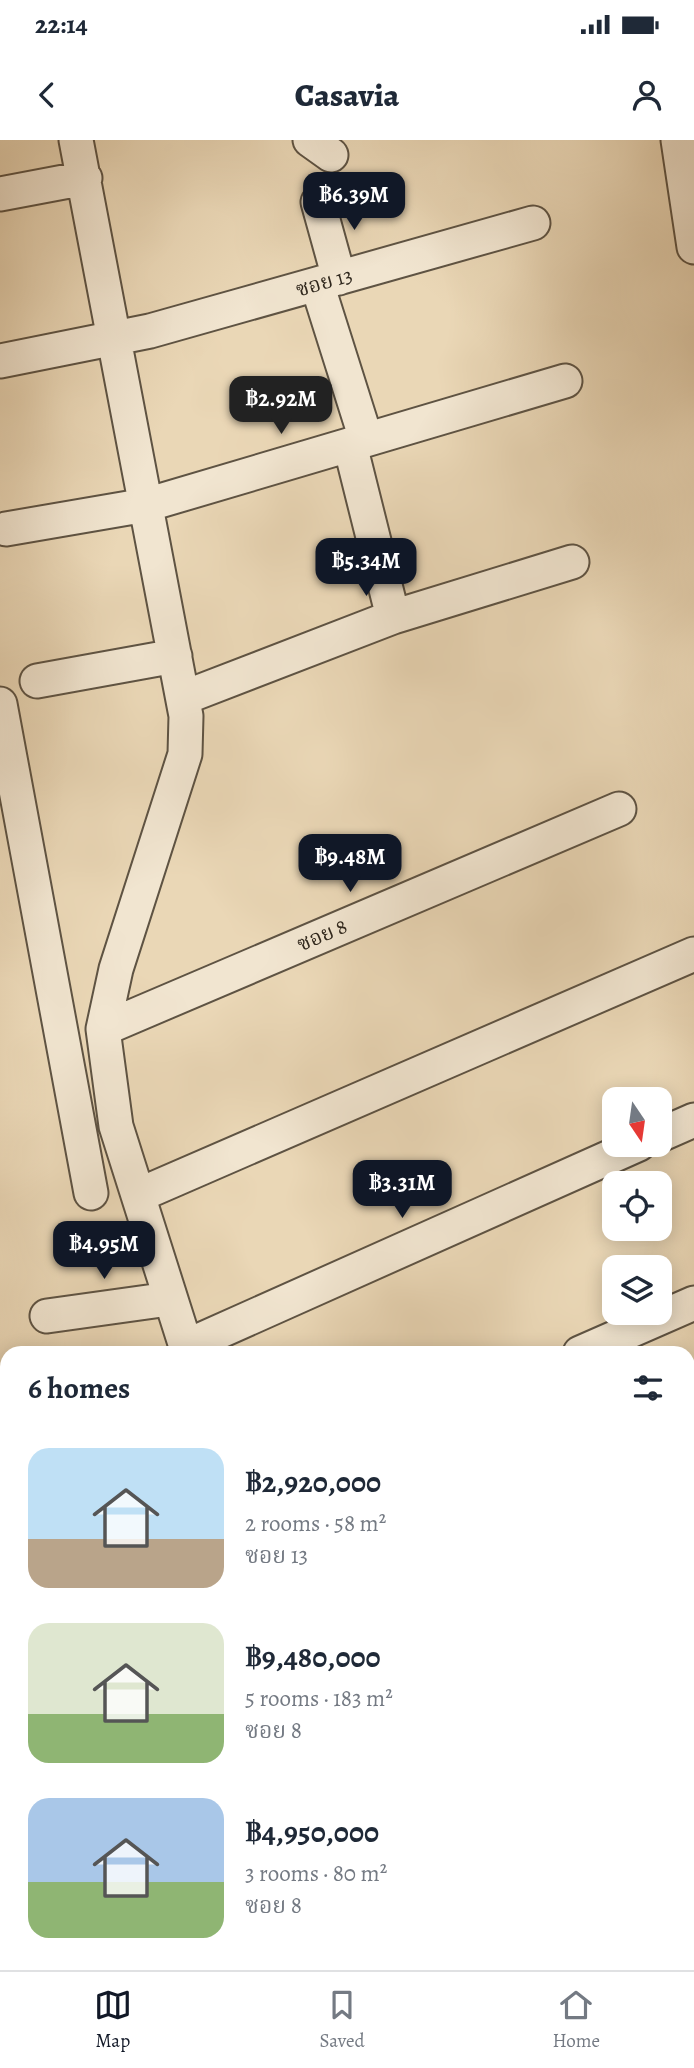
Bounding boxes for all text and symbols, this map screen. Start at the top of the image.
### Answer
text: 22:14 [35,7,88,42]
text: Casavia [295,73,399,117]
icon: back [28,76,66,114]
icon: person [628,76,666,114]
pin: ฿6.39M [297,172,411,232]
text: ฿6.39M [319,179,389,210]
street label: ซอย 13 [292,261,356,303]
pin: ฿2.92M [224,376,338,436]
text: ฿2.92M [245,383,317,414]
pin: ฿5.34M [309,538,423,598]
text: ฿5.34M [331,545,401,576]
pin: ฿9.48M [293,834,407,894]
text: ฿9.48M [314,841,386,872]
street label: ซอย 8 [293,912,351,958]
north arrow [602,1087,672,1157]
map controls [602,1087,672,1325]
pin: ฿3.31M [345,1160,459,1220]
text: ฿3.31M [369,1167,435,1198]
button: locate [602,1171,672,1241]
pin: ฿4.95M [47,1222,161,1281]
text: ฿4.95M [69,1228,139,1259]
button: layers [602,1255,672,1325]
text: 6 homes [28,1368,130,1408]
icon: filters [629,1369,667,1407]
text: ฿2,920,000 [245,1462,381,1502]
icon: home [84,1476,168,1560]
text: 2 rooms · 58 m² [245,1508,386,1539]
text: ซอย 13 [245,1540,308,1571]
text: ฿9,480,000 [245,1637,381,1677]
icon: home [84,1651,168,1735]
text: 5 rooms · 183 m² [245,1683,393,1714]
text: ซอย 8 [245,1715,302,1746]
text: ฿4,950,000 [245,1812,379,1852]
icon: home [84,1826,168,1910]
text: 3 rooms · 80 m² [245,1858,387,1889]
text: ซอย 8 [245,1890,302,1921]
tab: Map [94,1986,132,2054]
tab: Saved [320,1986,365,2054]
tab: Home [552,1986,600,2054]

